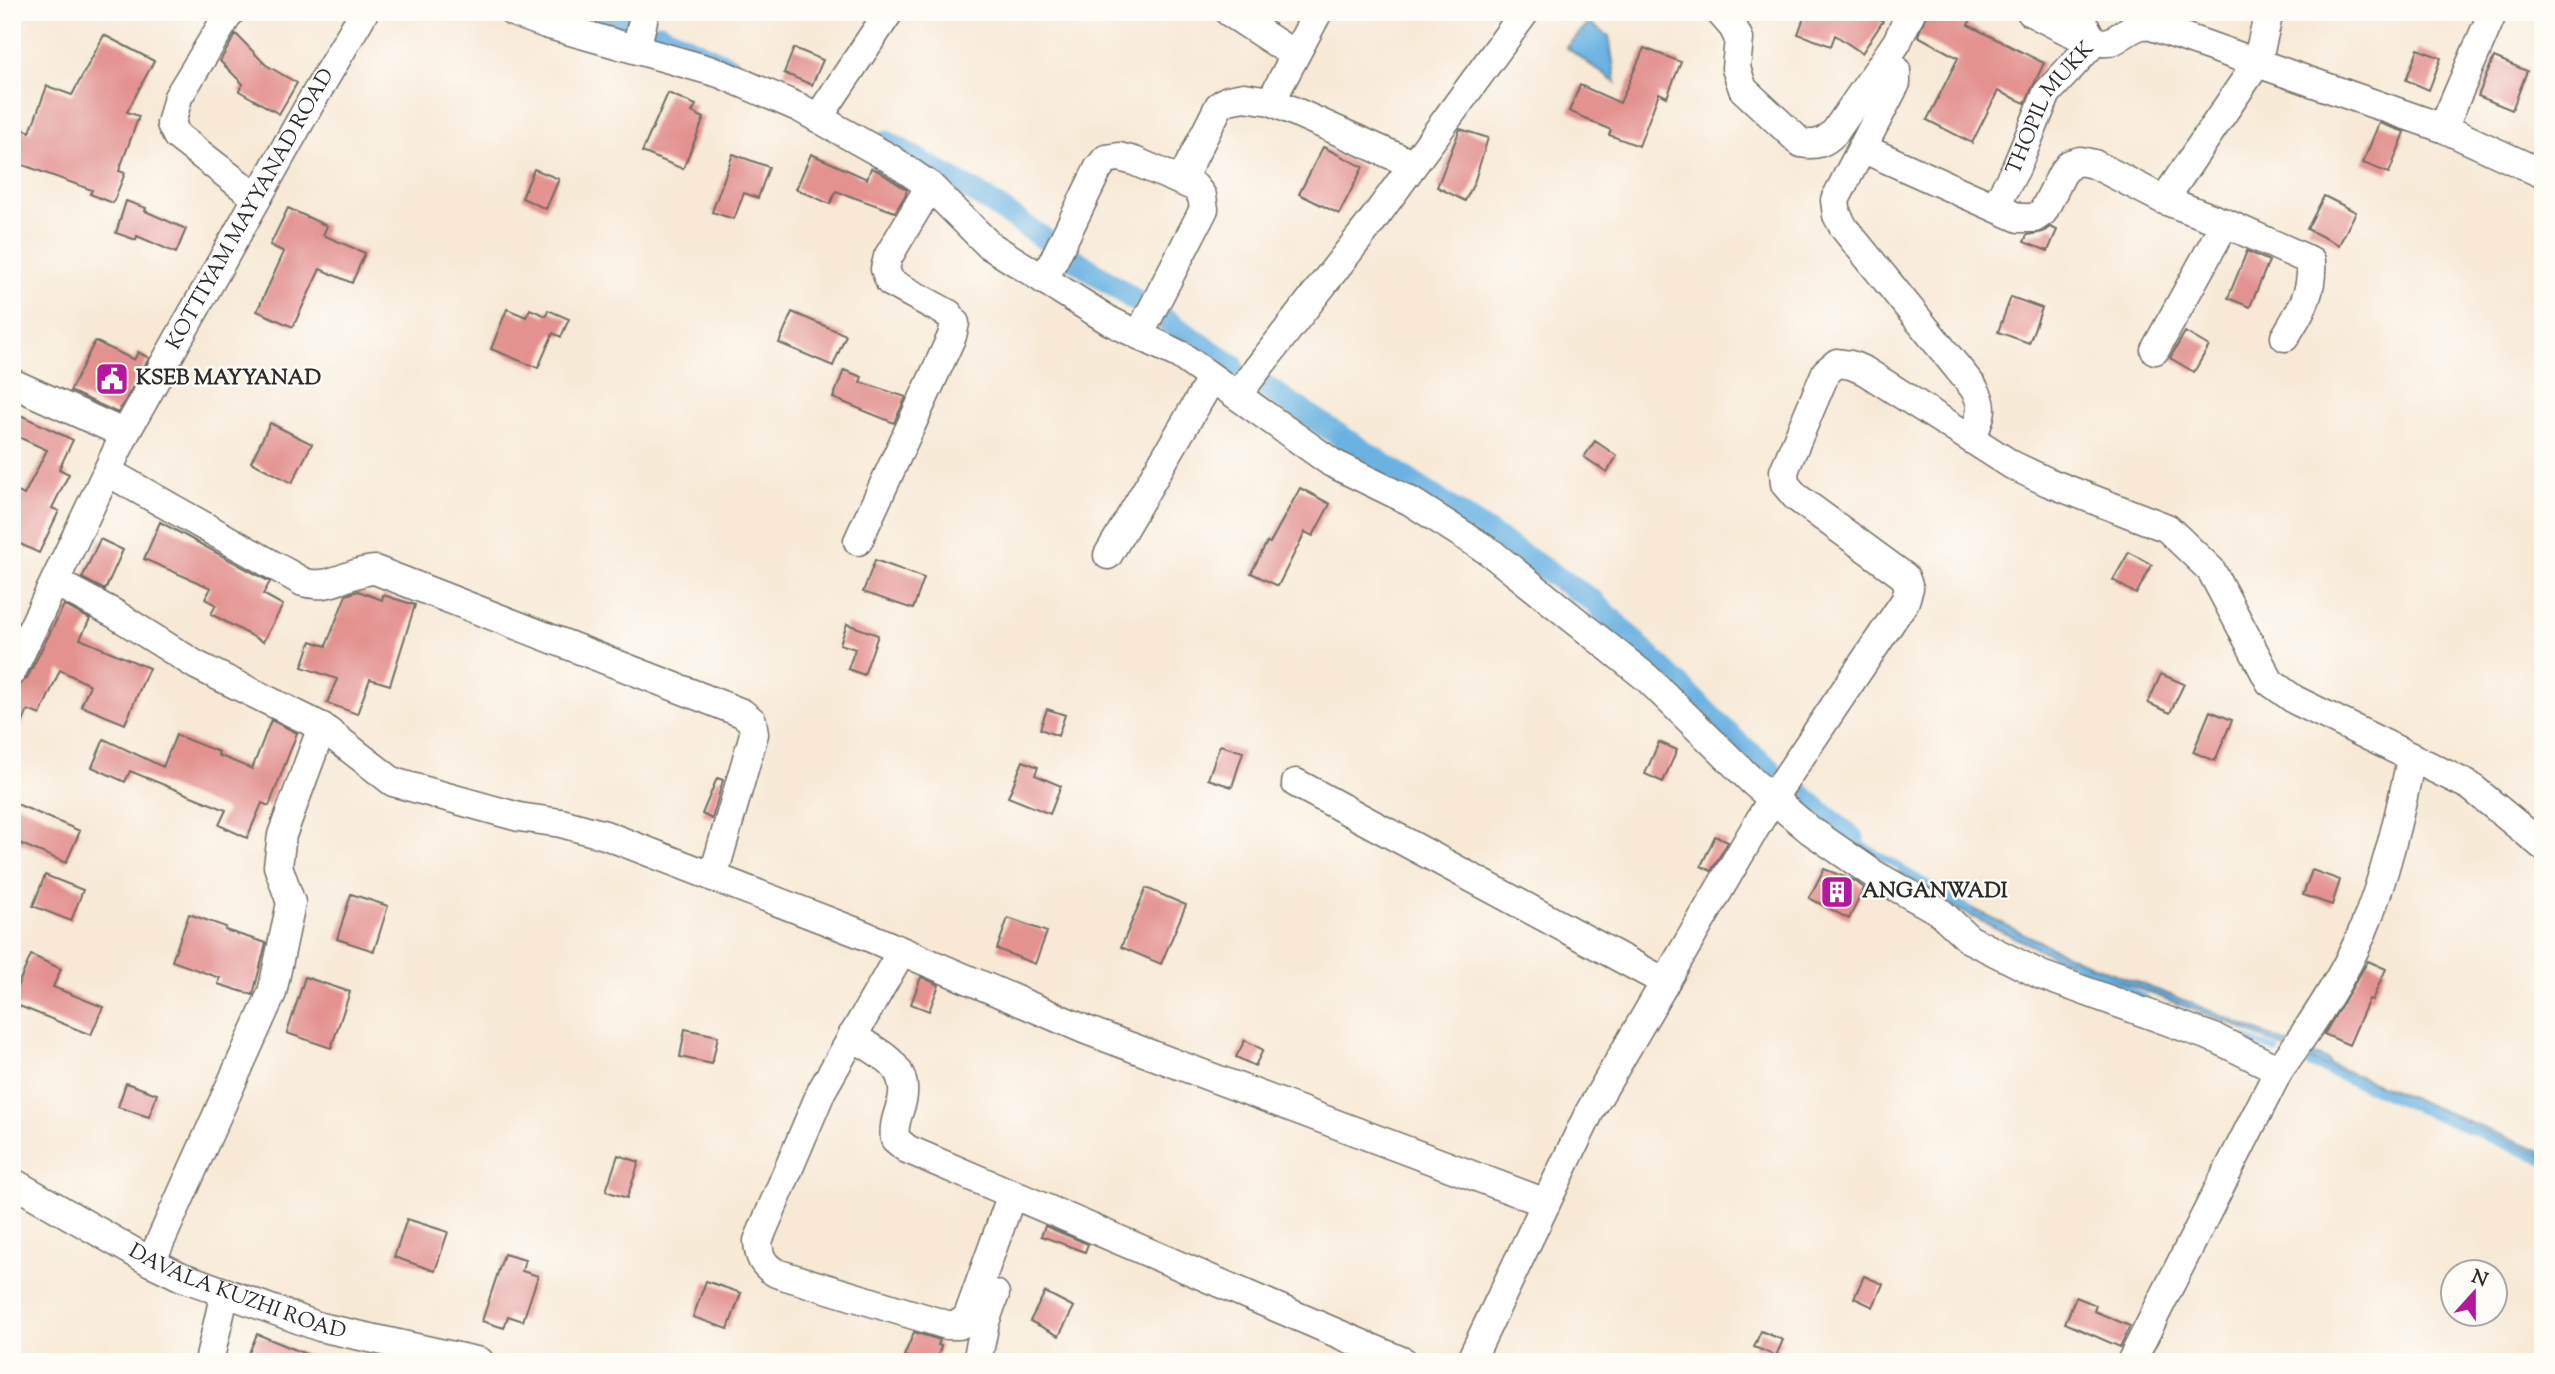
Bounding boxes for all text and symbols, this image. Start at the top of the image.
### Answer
street label: THOPIL MUKK [2000,35,2102,180]
street label: KOTTIYAM MAYYANAD ROAD [160,63,342,356]
public building icon: KSEB MAYYANAD [93,360,131,398]
place label: KSEB MAYYANAD [136,364,322,394]
building icon: ANGANWADI [1818,873,1856,911]
place label: ANGANWADI [1862,877,2008,907]
street label: DAVALA KUZHI ROAD [122,1237,349,1347]
north arrow [2440,1258,2510,1328]
text: N [2467,1264,2491,1295]

